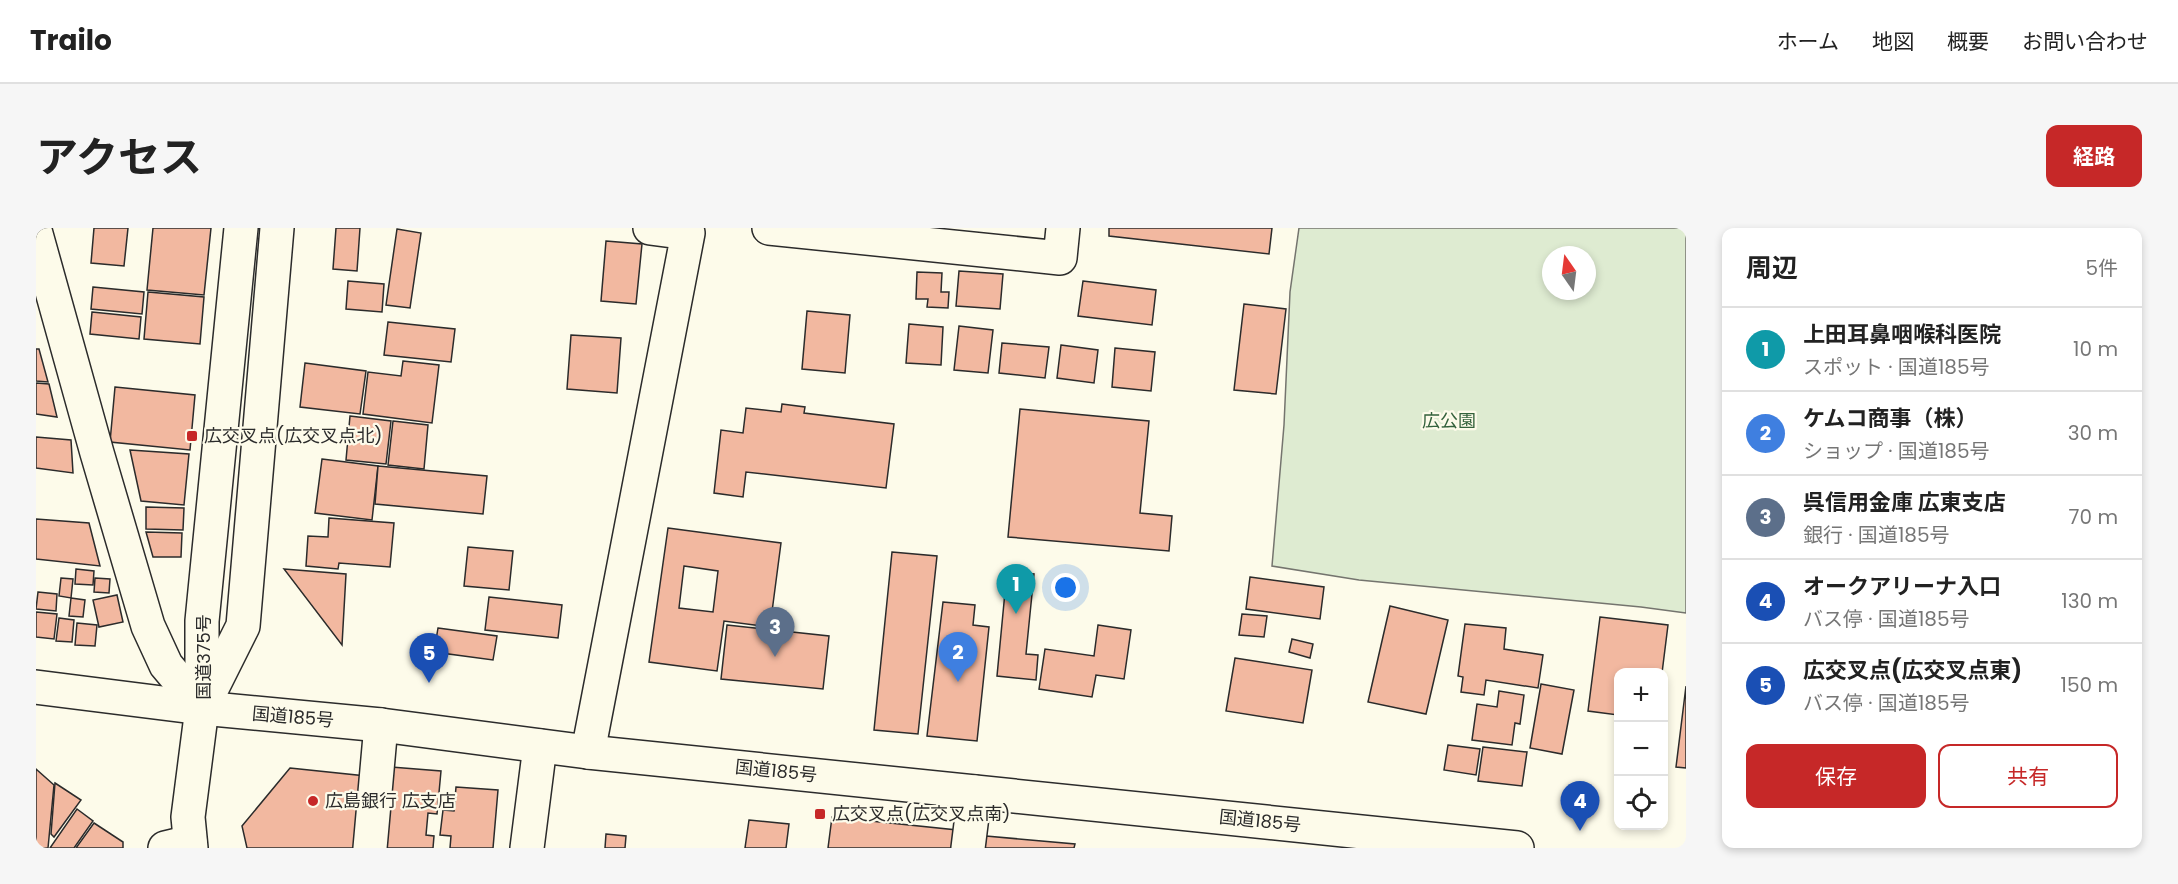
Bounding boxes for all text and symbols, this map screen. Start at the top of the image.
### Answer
text: Trailo [30,21,112,60]
text: ホーム [1777,27,1839,56]
text: 地図 [1872,27,1914,56]
text: 概要 [1947,27,1989,56]
text: お問い合わせ [2022,27,2148,56]
button: 経路 [2046,125,2142,187]
text: アクセス [36,128,202,187]
north arrow [1542,246,1596,300]
text: 周辺 [1746,250,1798,286]
text: 5件 [2085,254,2118,282]
text: 上田耳鼻咽喉科医院 [1803,319,2001,350]
text: 1 [1762,335,1769,363]
text: 10 m [2073,335,2118,363]
text: スポット · 国道185号 [1803,353,1990,381]
text: ケムコ商事（株） [1803,403,1977,434]
park label: 広公園 [1422,408,1476,433]
text: 2 [1760,419,1771,447]
text: 30 m [2068,419,2118,447]
place label: 広交叉点(広交叉点北) [204,423,382,448]
marker: 広交叉点(広交叉点北) [185,429,199,443]
text: ショップ · 国道185号 [1803,437,1990,465]
text: 呉信用金庫 広東支店 [1803,487,2006,518]
text: 3 [1759,503,1772,531]
text: 70 m [2069,503,2118,531]
text: 銀行 · 国道185号 [1803,521,1950,549]
pin: 1 [996,564,1036,614]
text: オークアリーナ入口 [1803,571,2001,602]
your location [1051,573,1080,602]
text: 4 [1759,587,1772,615]
text: 130 m [2061,587,2118,615]
text: バス停 · 国道185号 [1803,605,1970,633]
pin: 3 [756,608,794,657]
street label: 国道375号 [191,614,216,700]
pin: 2 [938,632,978,682]
pin: 5 [410,634,448,683]
text: 広交叉点(広交叉点東) [1803,655,2022,686]
map controls [1614,668,1668,830]
button: + [1614,668,1668,722]
text: 5 [1759,671,1772,699]
text: 150 m [2061,671,2118,699]
text: バス停 · 国道185号 [1803,689,1970,717]
street label: 国道185号 [251,700,335,733]
button: − [1614,722,1668,776]
button: 保存 [1746,744,1926,808]
button: 共有 [1938,744,2118,808]
street label: 国道185号 [734,754,818,787]
button: locate [1614,776,1668,830]
pin: 4 [1560,782,1600,831]
place label: 広島銀行 広支店 [325,788,456,813]
marker: 広島銀行 広支店 [306,794,320,808]
place label: 広交叉点(広交叉点南) [832,801,1010,826]
street label: 国道185号 [1218,804,1302,837]
marker: 広交叉点(広交叉点南) [813,807,827,821]

